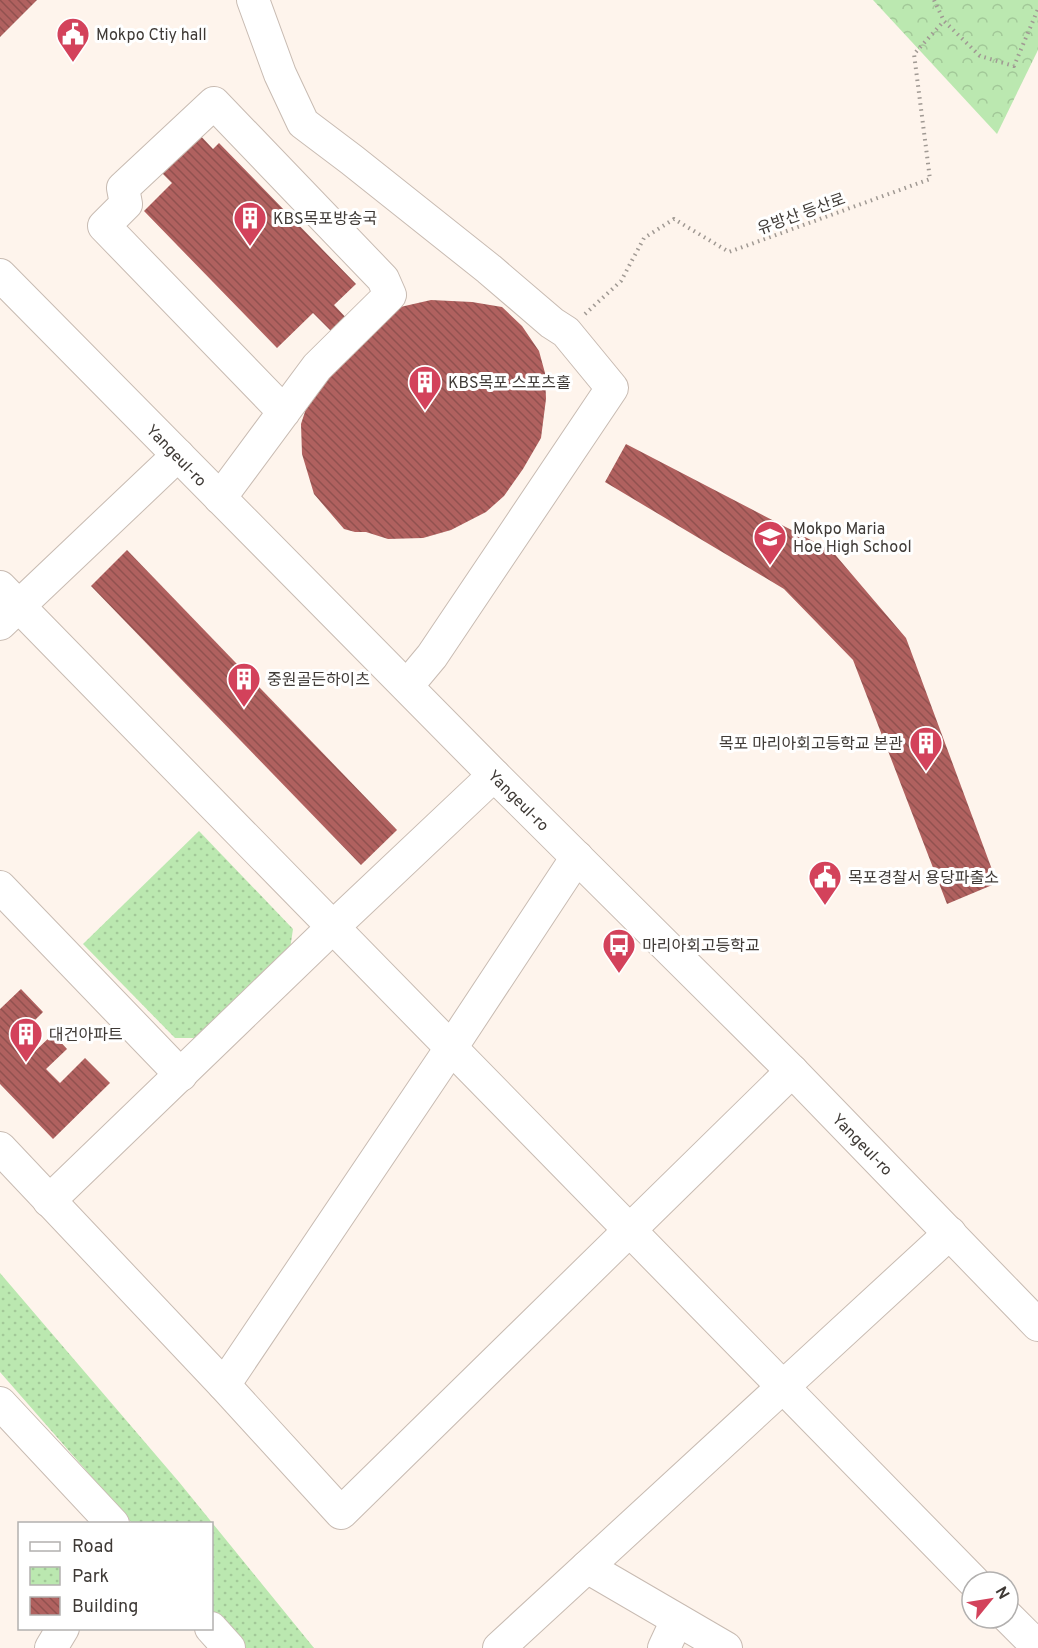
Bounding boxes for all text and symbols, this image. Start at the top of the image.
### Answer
public building icon: Mokpo Ctiy hall [55,16,91,63]
place label: Mokpo Ctiy hall [96,26,207,46]
street label: 유방산 등산로 [755,190,849,240]
building icon: KBS목포방송국 [232,200,268,247]
place label: KBS목포방송국 [273,210,377,230]
building icon: KBS목포 스포츠홀 [407,364,443,411]
place label: KBS목포 스포츠홀 [448,374,571,394]
street label: Yangeul-ro [141,421,210,492]
school or university icon: Mokpo Maria Hoe High School [752,519,788,566]
place label: Mokpo Maria Hoe High School [793,520,912,558]
building icon: 중원골든하이츠 [226,661,262,708]
place label: 중원골든하이츠 [267,671,370,691]
building icon: 목포 마리아회고등학교 본관 [908,725,944,772]
place label: 목포 마리아회고등학교 본관 [719,735,903,755]
street label: Yangeul-ro [483,766,553,836]
public building icon: 목포경찰서 용당파출소 [807,859,843,906]
place label: 목포경찰서 용당파출소 [848,869,999,889]
bus stop icon: 마리아회고등학교 [601,927,637,974]
place label: 마리아회고등학교 [642,937,760,957]
building icon: 대건아파트 [8,1016,44,1063]
place label: 대건아파트 [49,1026,123,1046]
street label: Yangeul-ro [827,1110,896,1181]
legend [18,1522,213,1630]
text: Road [72,1536,114,1559]
text: Park [72,1566,109,1589]
north arrow [960,1570,1020,1630]
text: N [990,1584,1013,1603]
text: Building [72,1596,138,1619]

